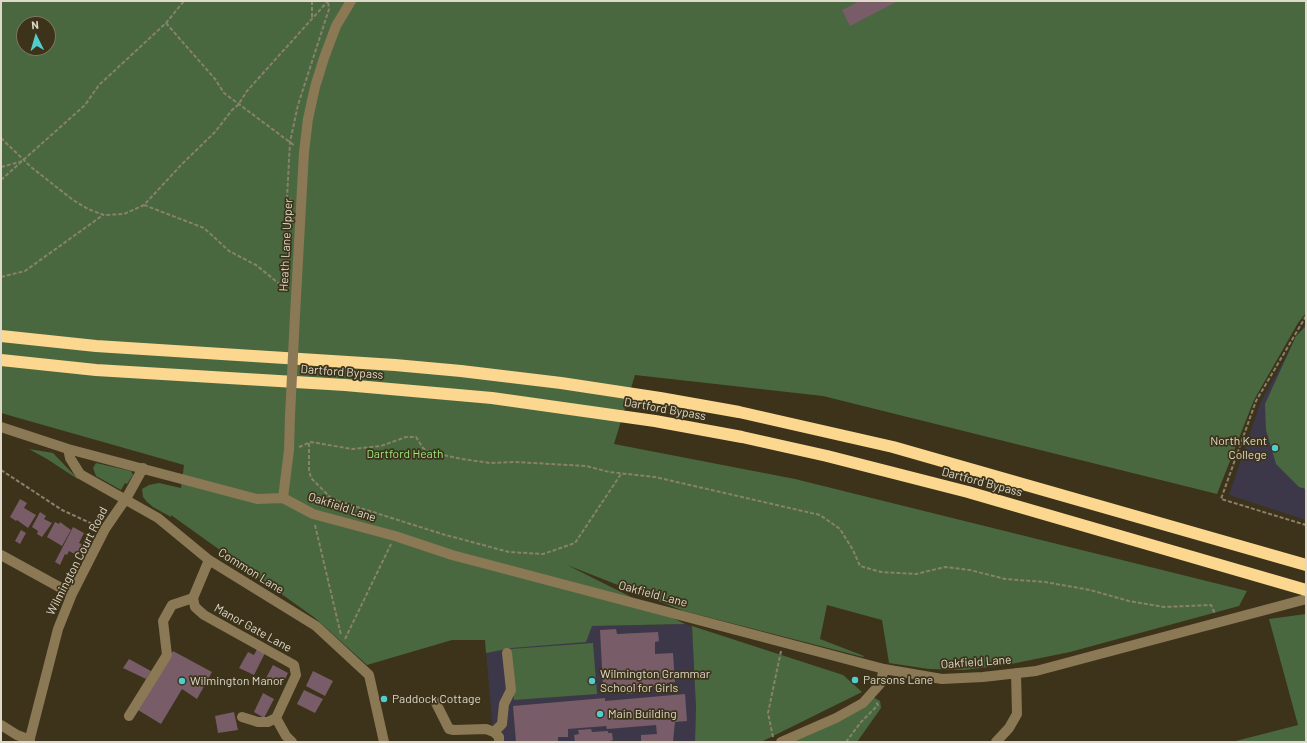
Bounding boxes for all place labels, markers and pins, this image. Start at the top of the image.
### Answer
place label: North Kent College [1210,434,1267,462]
marker: North Kent College [1270,443,1280,453]
place label: Wilmington Grammar School for Girls [600,667,710,695]
place label: Parsons Lane [863,673,933,687]
place label: Wilmington Manor [190,674,284,688]
marker: Parsons Lane [850,675,860,685]
marker: Wilmington Manor [177,676,187,686]
marker: Wilmington Grammar School for Girls [587,676,597,686]
place label: Paddock Cottage [392,692,481,706]
marker: Paddock Cottage [379,694,389,704]
place label: Main Building [608,707,677,721]
marker: Main Building [595,709,605,719]

